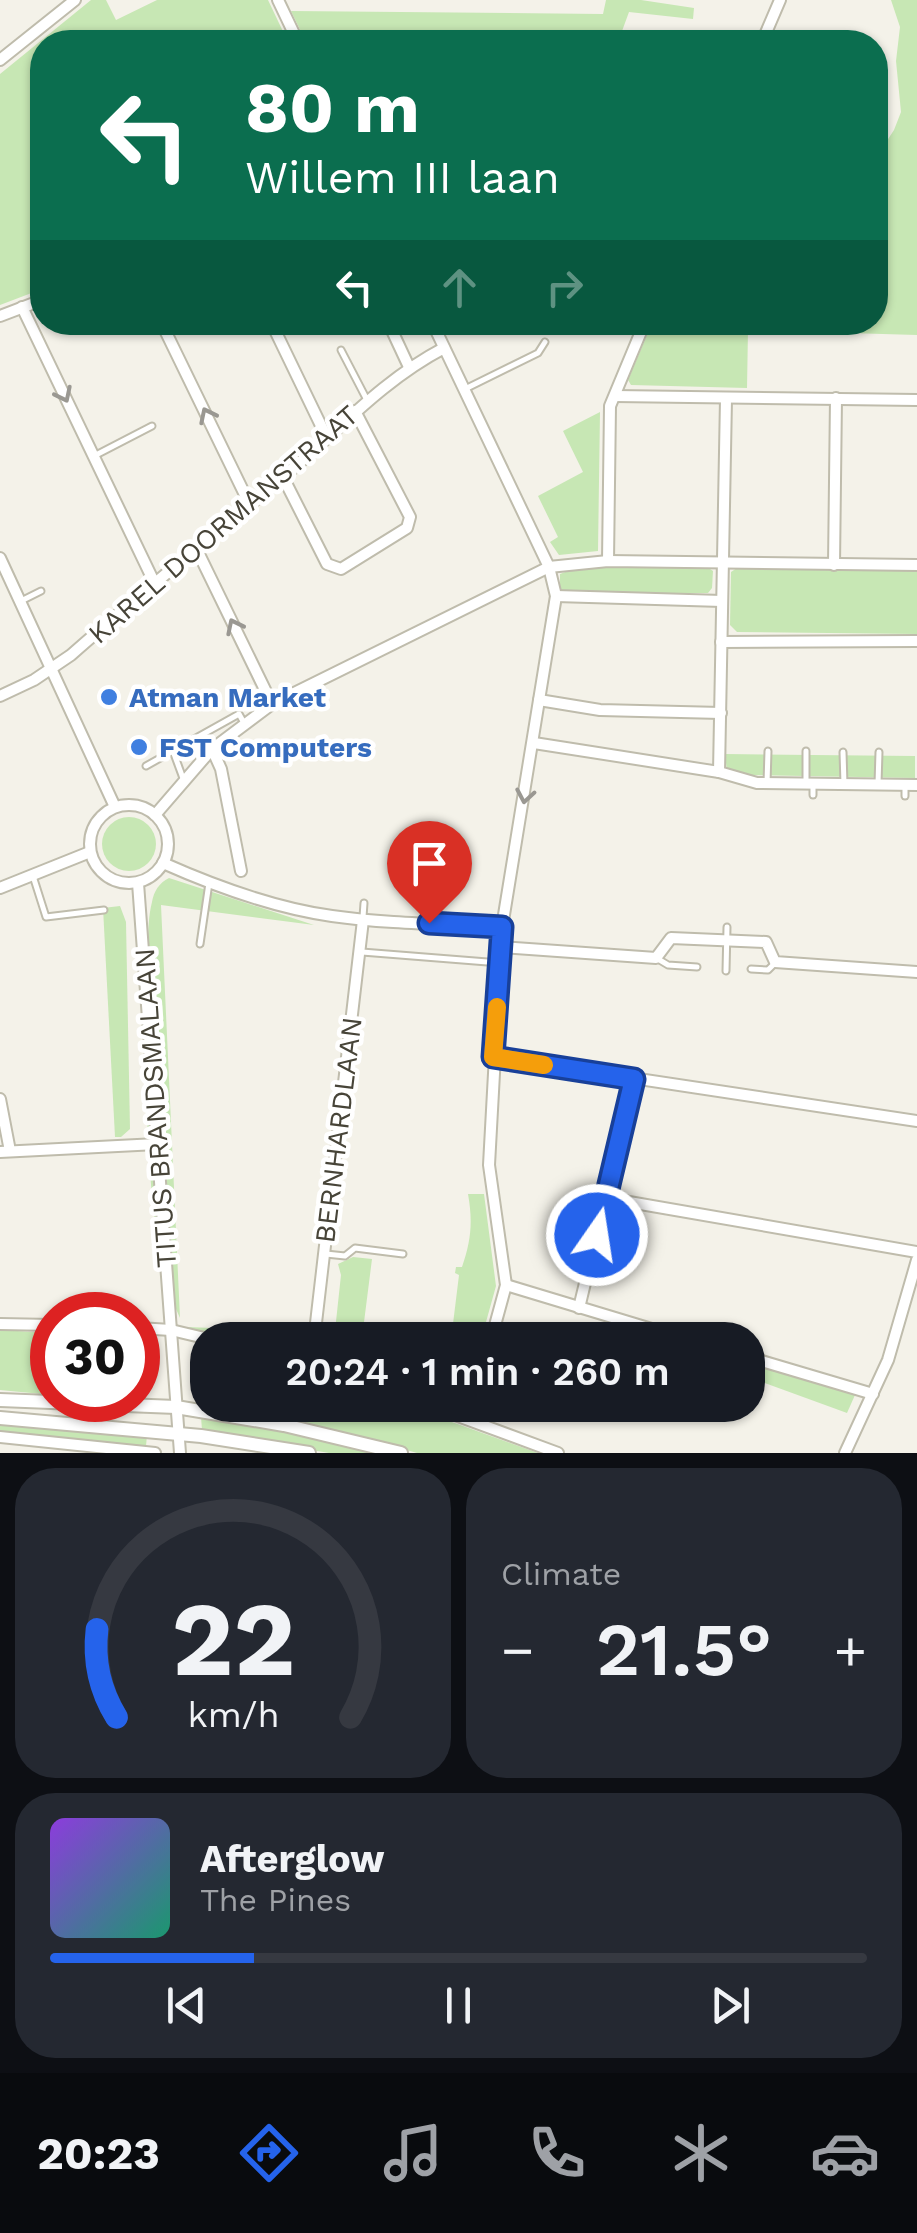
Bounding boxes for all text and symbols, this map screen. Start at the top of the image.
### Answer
text: 80 m [245,67,420,149]
icon: left [80,70,210,200]
text: Willem III laan [245,151,560,204]
icon: left [327,260,382,315]
icon: ahead [432,260,487,315]
icon: right [537,260,592,315]
one-way arrow [52,385,72,403]
street label: KAREL DOORMANSTRAAT [82,398,365,650]
one-way arrow [199,408,219,426]
one-way arrow [226,618,246,636]
place label: Atman Market [129,681,326,714]
marker: Atman Market [98,686,120,708]
place label: FST Computers [159,731,372,764]
marker: FST Computers [128,736,150,758]
one-way arrow [515,788,536,805]
pin [387,821,472,924]
icon: arrive [402,836,457,891]
street label: TITUS BRANDSMALAAN [128,947,183,1269]
street label: BERNHARDLAAN [308,1015,369,1245]
position arrow [545,1183,649,1287]
speed limit sign: 30 [30,1292,160,1422]
text: 20:24 · 1 min · 260 m [285,1350,670,1394]
text: Climate [501,1555,621,1593]
text: 22 [171,1578,295,1700]
text: 21.5° [596,1605,772,1693]
text: − [501,1618,534,1682]
text: + [834,1618,867,1682]
text: km/h [187,1694,279,1736]
text: Afterglow [200,1837,385,1881]
text: The Pines [200,1881,351,1919]
icon: previous [159,1978,214,2033]
icon: pause [431,1978,486,2033]
icon: next [703,1978,758,2033]
icon: directions [234,2118,304,2188]
icon: music [378,2118,448,2188]
icon: phone [522,2118,592,2188]
icon: climate [666,2118,736,2188]
icon: car [810,2118,880,2188]
text: 20:23 [37,2127,160,2180]

